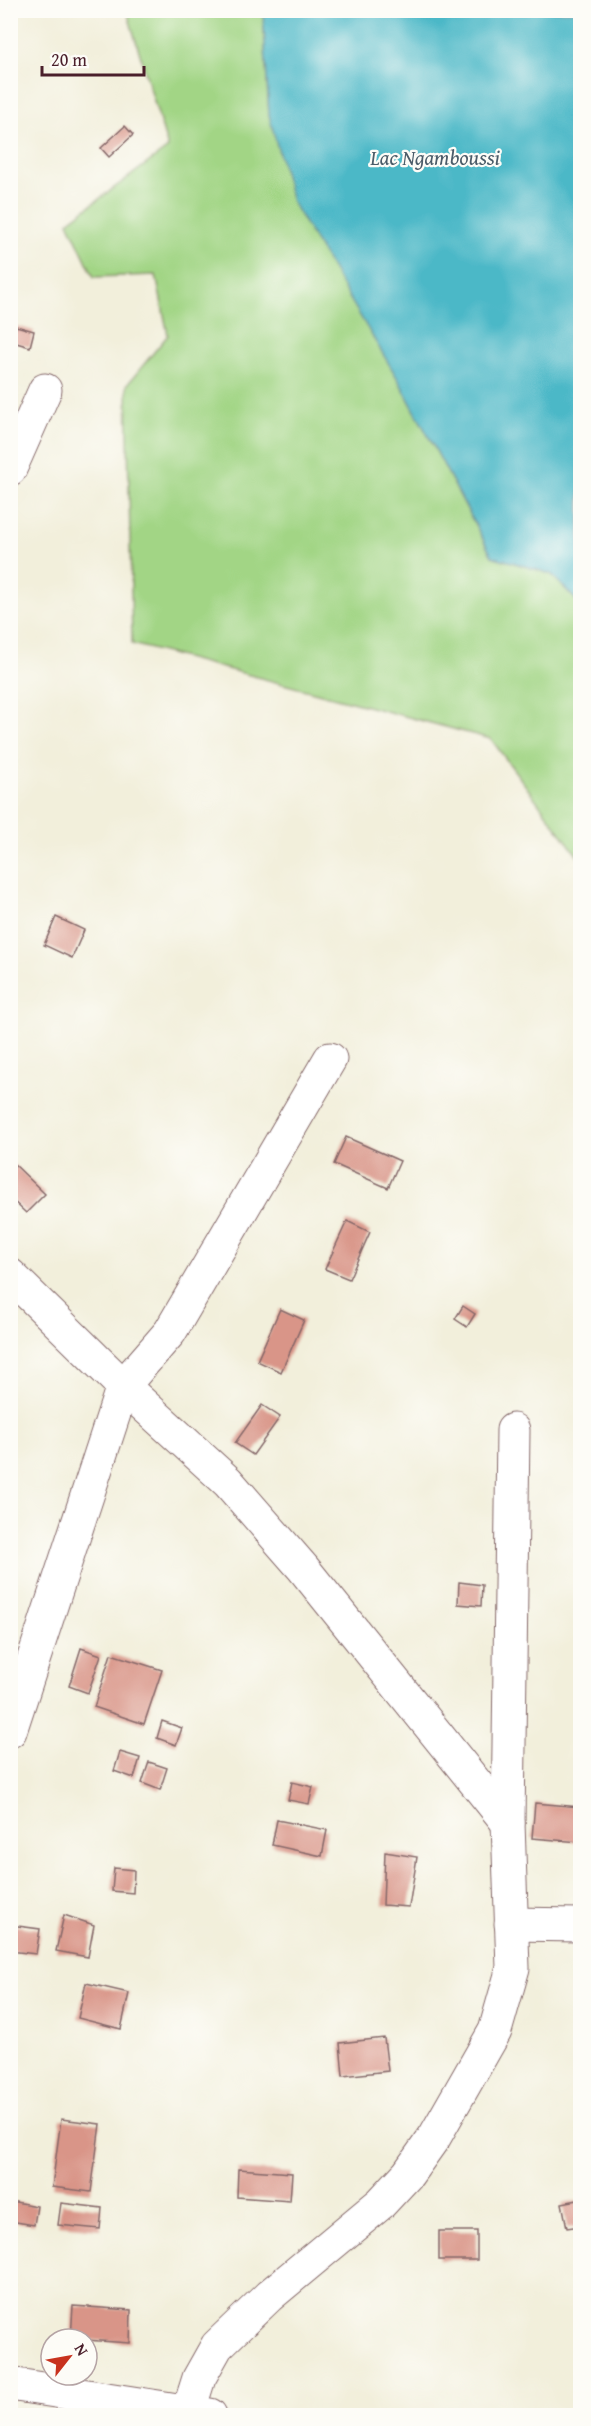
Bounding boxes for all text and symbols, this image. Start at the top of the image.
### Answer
scale bar [42,39,144,77]
text: 20 m [51,46,87,73]
water label: Lac Ngamboussi [369,142,500,173]
north arrow [39,2327,99,2387]
text: N [69,2339,95,2360]

